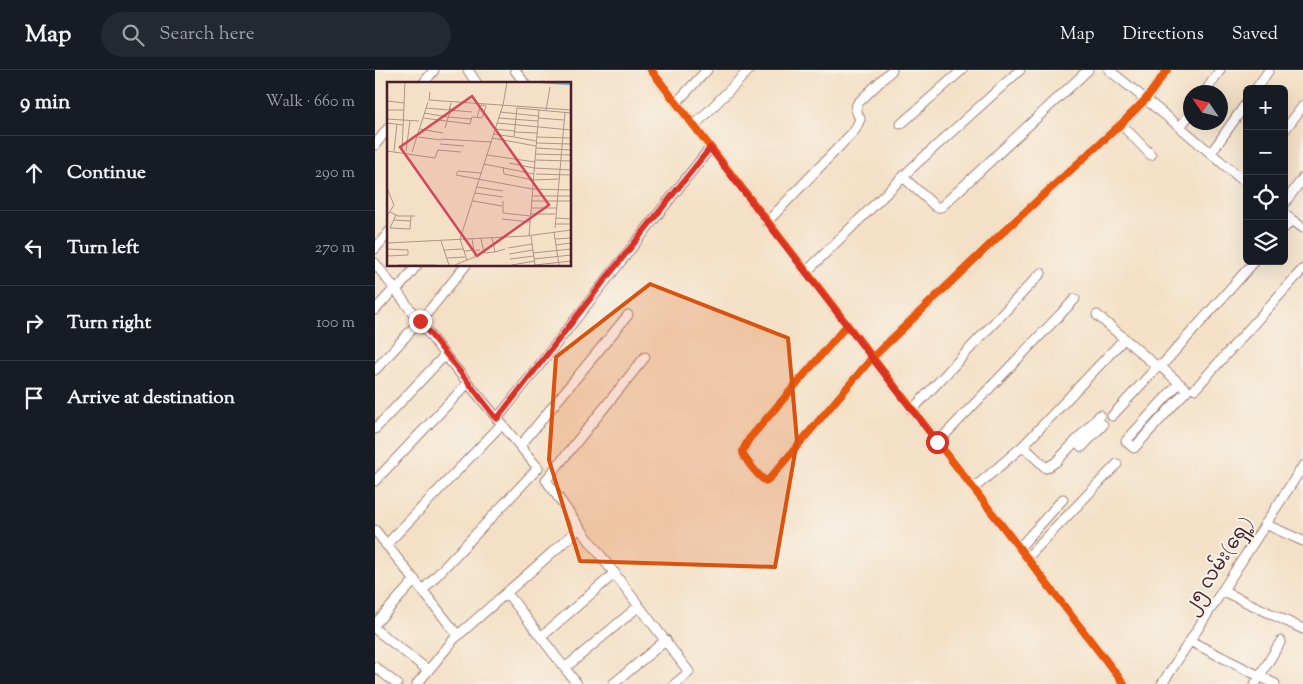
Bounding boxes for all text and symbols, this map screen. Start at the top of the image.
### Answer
search box [101,12,451,57]
text: Map [25,18,71,52]
icon: search [119,21,147,49]
text: Search here [159,21,255,48]
text: Map [1060,22,1095,48]
text: Directions [1123,22,1204,48]
text: Saved [1232,22,1278,48]
inset map [387,82,571,266]
north arrow [1183,85,1228,130]
map controls [1243,85,1288,265]
button: + [1243,85,1288,130]
text: 9 min [20,88,70,118]
text: Walk · 660 m [266,91,355,114]
button: − [1243,130,1288,175]
icon: ahead [20,159,48,187]
text: Continue [67,160,146,187]
text: 290 m [315,162,355,185]
button: locate [1243,175,1288,220]
button: layers [1243,220,1288,265]
icon: left [20,234,48,262]
text: Turn left [67,235,139,262]
text: 270 m [315,237,355,260]
icon: right [20,309,48,337]
text: Turn right [67,310,151,337]
route end [409,310,432,333]
text: 100 m [316,312,355,335]
icon: arrive [20,384,48,412]
text: Arrive at destination [67,385,235,412]
route start [926,431,949,454]
street label: ၂၅ လမ်း(ရှေ့) [1175,510,1261,621]

